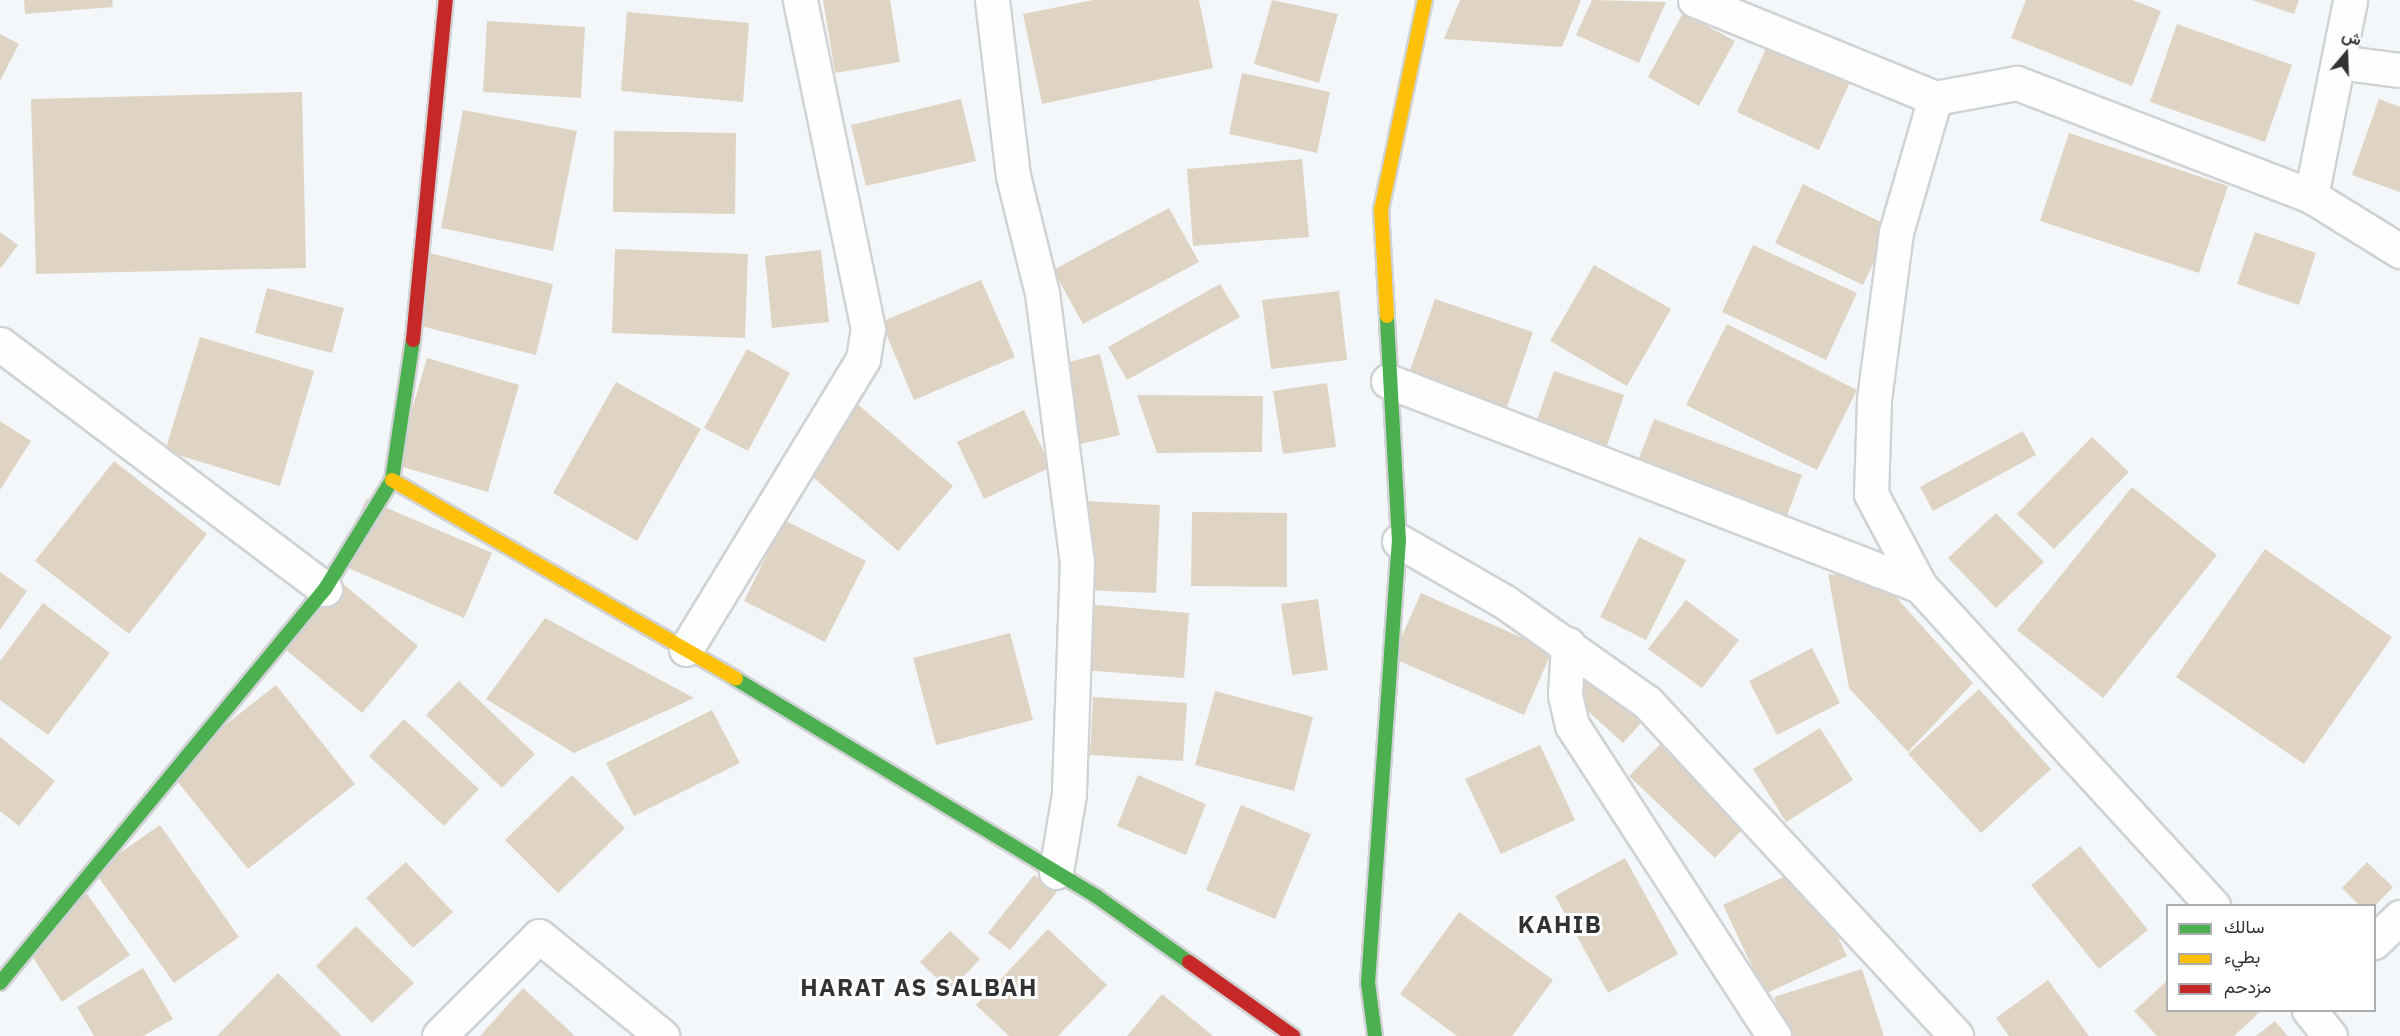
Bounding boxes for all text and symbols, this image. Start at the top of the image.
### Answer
north arrow [2316,24,2376,84]
text: ش [2340,24,2364,50]
legend [2166,904,2376,1012]
district label: KAHIB [1518,911,1602,939]
text: سالك [2224,915,2264,938]
text: بطيء [2224,945,2260,968]
district label: HARAT AS SALBAH [800,974,1038,1002]
text: مزدحم [2224,975,2271,998]

